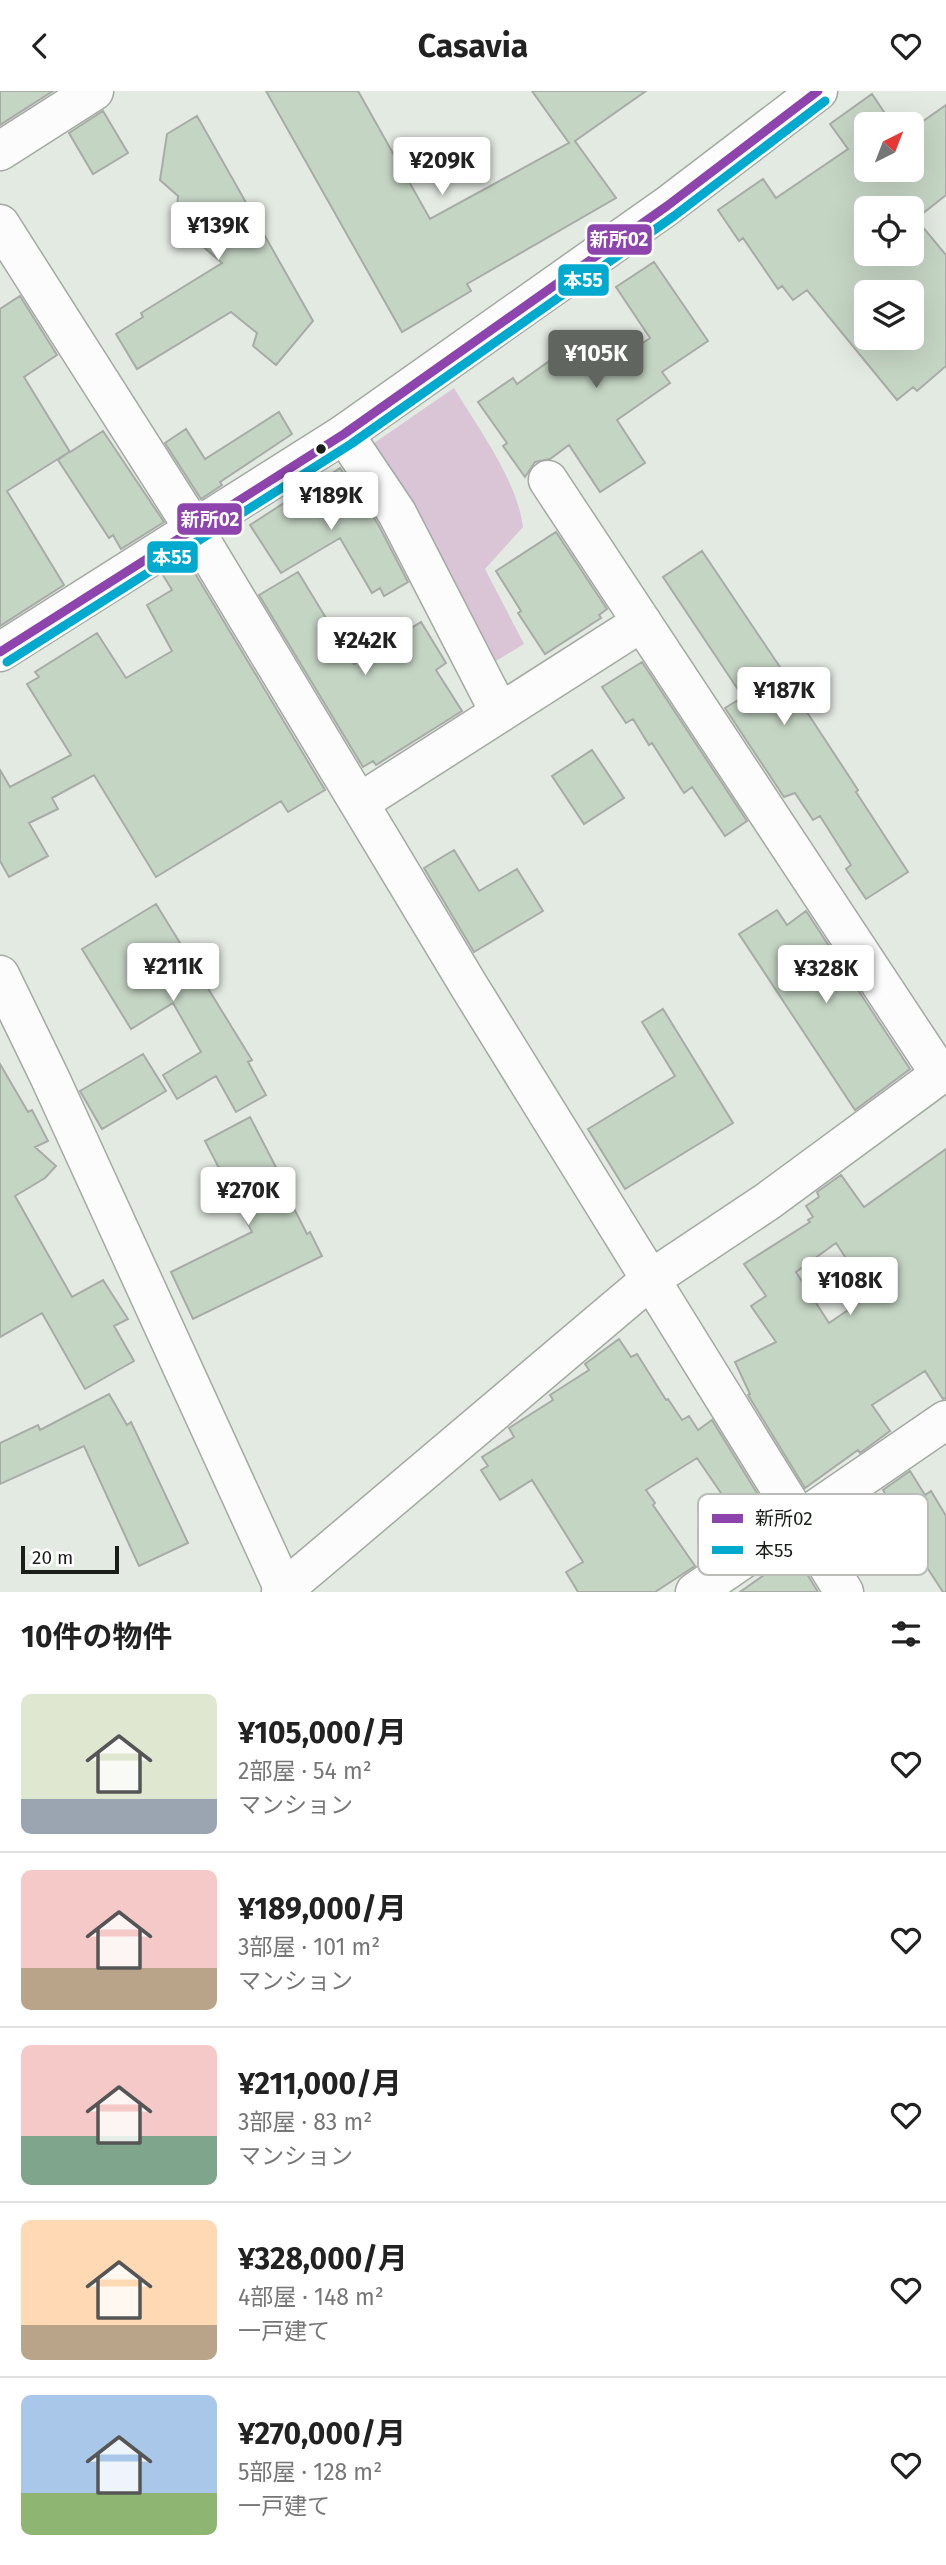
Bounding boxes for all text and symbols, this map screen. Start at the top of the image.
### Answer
icon: back [21,27,59,65]
text: Casavia [418,27,528,65]
icon: heart [887,27,925,65]
north arrow [854,112,924,182]
map controls [854,112,924,350]
pin: ¥209K [393,137,491,197]
text: ¥209K [409,146,475,174]
button: locate [854,196,924,266]
pin: ¥139K [169,202,267,262]
text: ¥139K [187,211,249,239]
line badge: 新所02 [586,223,653,256]
text: 新所02 [590,228,649,251]
line badge: 本55 [557,263,610,297]
text: 本55 [563,269,603,292]
button: layers [854,280,924,350]
pin: ¥105K [547,331,645,390]
text: ¥105K [564,339,628,367]
unlabelled marker [314,442,328,456]
pin: ¥189K [282,473,380,532]
text: ¥189K [299,481,363,509]
line badge: 新所02 [176,502,243,536]
text: 新所02 [181,508,240,531]
line badge: 本55 [146,540,199,574]
text: 本55 [152,546,192,569]
pin: ¥242K [316,617,414,677]
text: ¥242K [334,626,396,654]
pin: ¥187K [735,667,833,727]
text: ¥187K [753,676,815,704]
pin: ¥211K [124,943,222,1003]
pin: ¥328K [777,946,875,1005]
text: ¥211K [143,952,203,980]
text: ¥328K [794,954,858,982]
pin: ¥270K [199,1167,297,1227]
text: ¥270K [217,1176,279,1204]
pin: ¥108K [801,1257,899,1317]
text: ¥108K [818,1266,882,1294]
legend [698,1494,928,1575]
text: 新所02 [755,1507,813,1530]
text: 本55 [755,1539,793,1562]
scale bar [21,1543,119,1575]
text: 20 m [32,1546,73,1569]
icon: filters [887,1615,925,1653]
text: 10件の物件 [21,1619,172,1655]
text: ¥105,000/月 [238,1715,407,1751]
icon: home [77,1722,161,1806]
icon: heart [887,1745,925,1783]
text: 2部屋 · 54 m² [238,1757,372,1785]
text: マンション [238,1791,353,1819]
text: ¥189,000/月 [238,1891,407,1927]
icon: home [77,1898,161,1982]
icon: heart [887,1921,925,1959]
text: 3部屋 · 101 m² [238,1933,380,1961]
text: マンション [238,1967,353,1995]
text: ¥211,000/月 [238,2066,402,2102]
icon: home [77,2073,161,2157]
icon: heart [887,2096,925,2134]
text: 3部屋 · 83 m² [238,2108,372,2136]
text: マンション [238,2142,353,2170]
text: ¥328,000/月 [238,2241,408,2277]
icon: home [77,2248,161,2332]
icon: heart [887,2271,925,2309]
text: 4部屋 · 148 m² [238,2283,384,2311]
text: 一戸建て [238,2317,330,2345]
text: ¥270,000/月 [238,2416,406,2452]
icon: home [77,2423,161,2507]
icon: heart [887,2446,925,2484]
text: 5部屋 · 128 m² [238,2458,382,2486]
text: 一戸建て [238,2492,330,2520]

